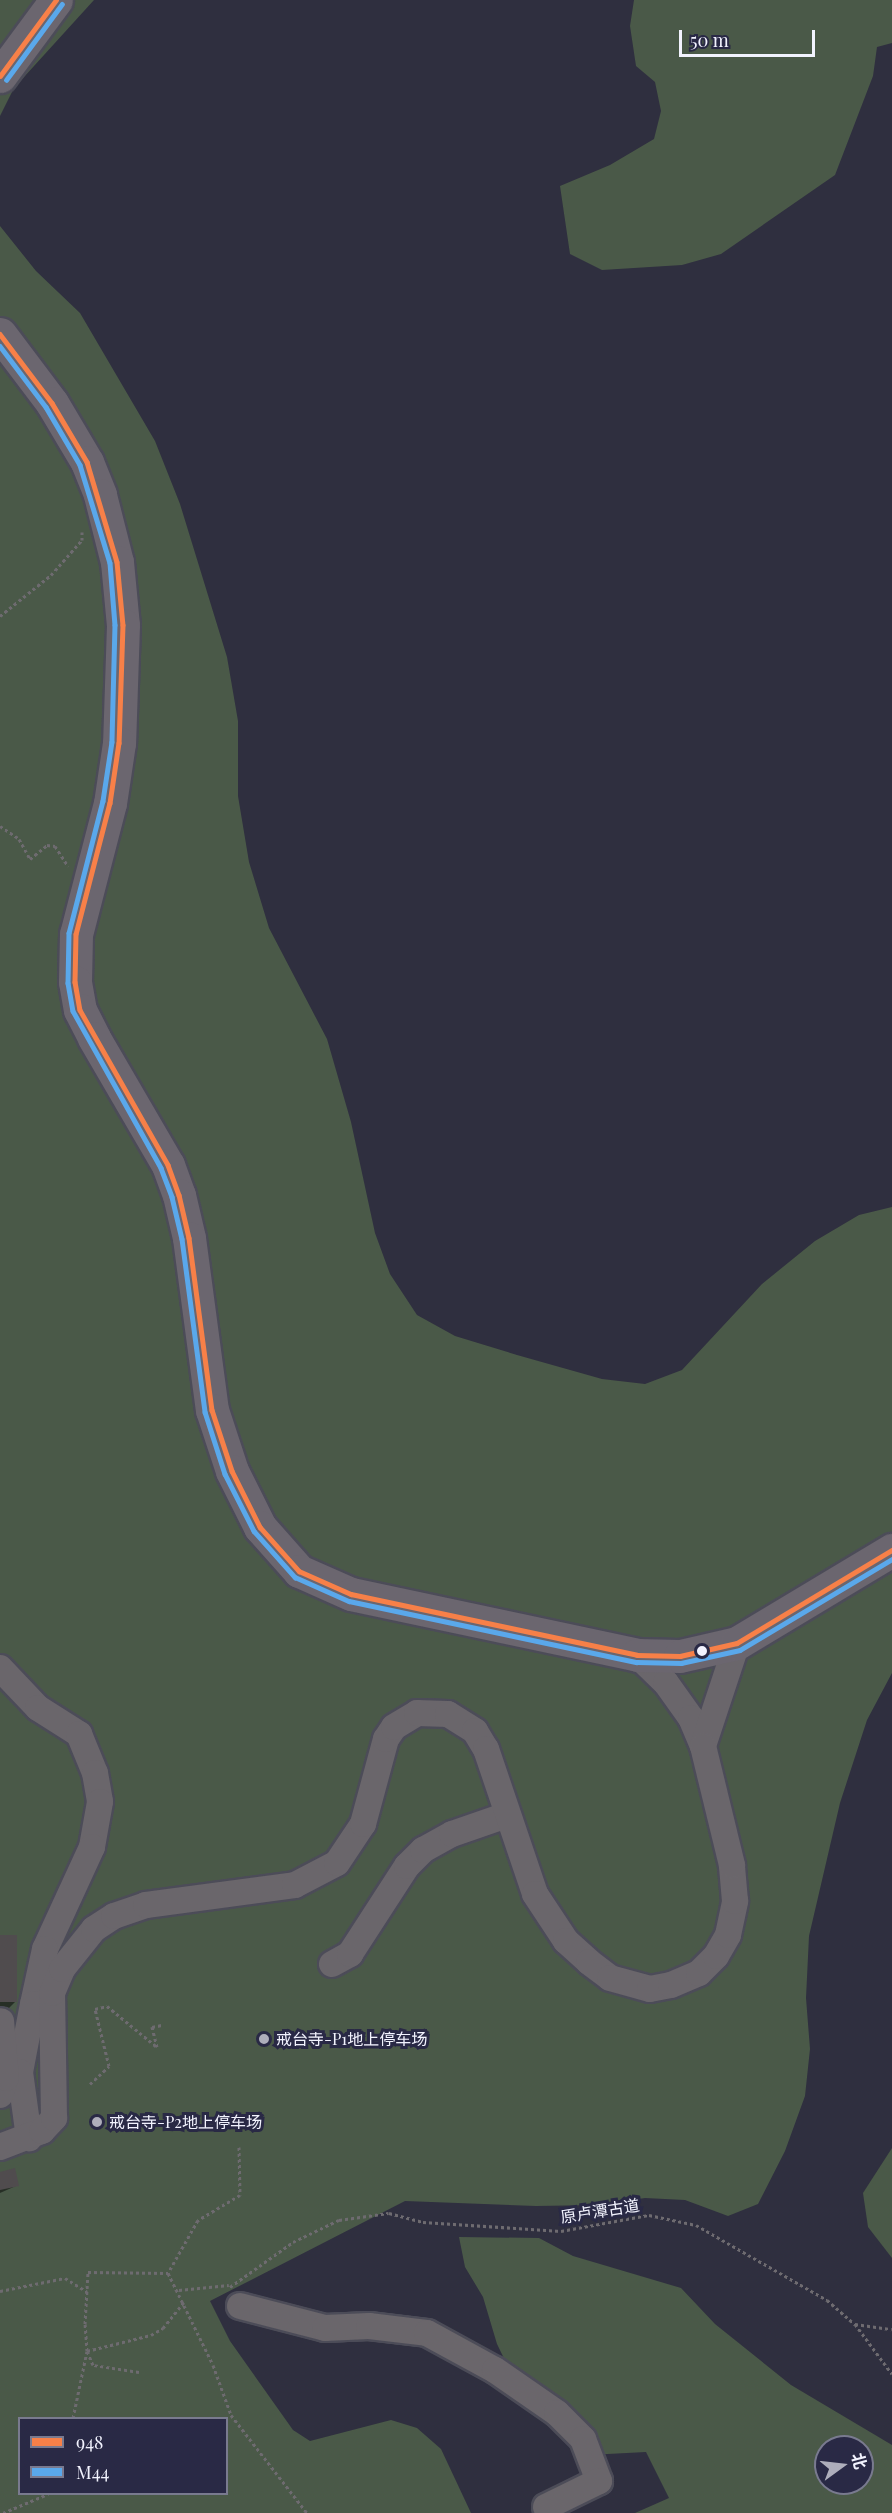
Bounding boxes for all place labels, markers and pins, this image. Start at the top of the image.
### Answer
unlabelled marker [696,1645,708,1657]
place label: 戒台寺-P1地上停车场 [276,2029,427,2049]
marker: 戒台寺-P1地上停车场 [257,2032,271,2046]
place label: 戒台寺-P2地上停车场 [109,2112,262,2132]
marker: 戒台寺-P2地上停车场 [90,2115,104,2129]

